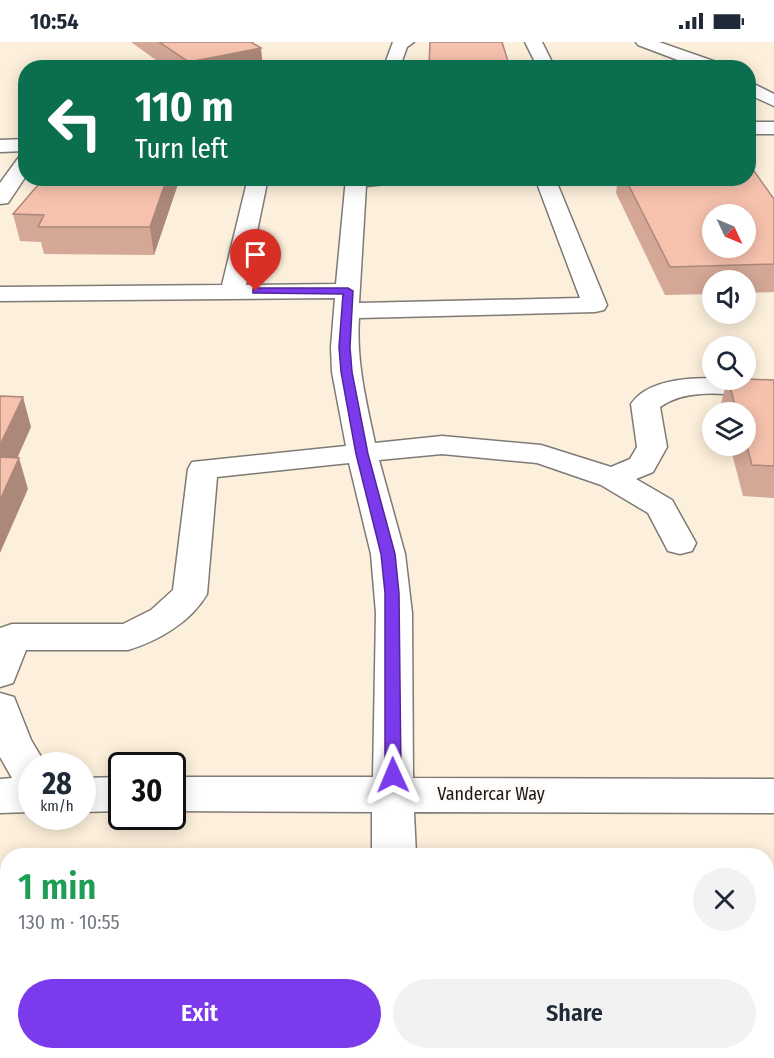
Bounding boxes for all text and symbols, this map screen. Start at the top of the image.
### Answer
text: 10:54 [30,8,79,35]
text: 110 m [135,82,234,132]
icon: left [36,84,114,162]
text: Turn left [135,133,228,165]
north arrow [702,204,756,258]
map controls [702,204,756,456]
pin [230,229,281,291]
icon: arrive [239,238,272,271]
button: sound [702,270,756,324]
button: search [702,336,756,390]
button: layers [702,402,756,456]
position arrow [361,743,425,807]
speed limit sign: 30 [108,752,186,830]
text: 28 [42,766,72,802]
street label: Vandercar Way [437,783,545,805]
text: km/h [40,797,74,815]
text: 1 min [18,865,96,909]
button: close [693,868,756,931]
text: 130 m · 10:55 [18,910,120,934]
button: Exit [18,979,381,1048]
button: Share [393,979,756,1048]

